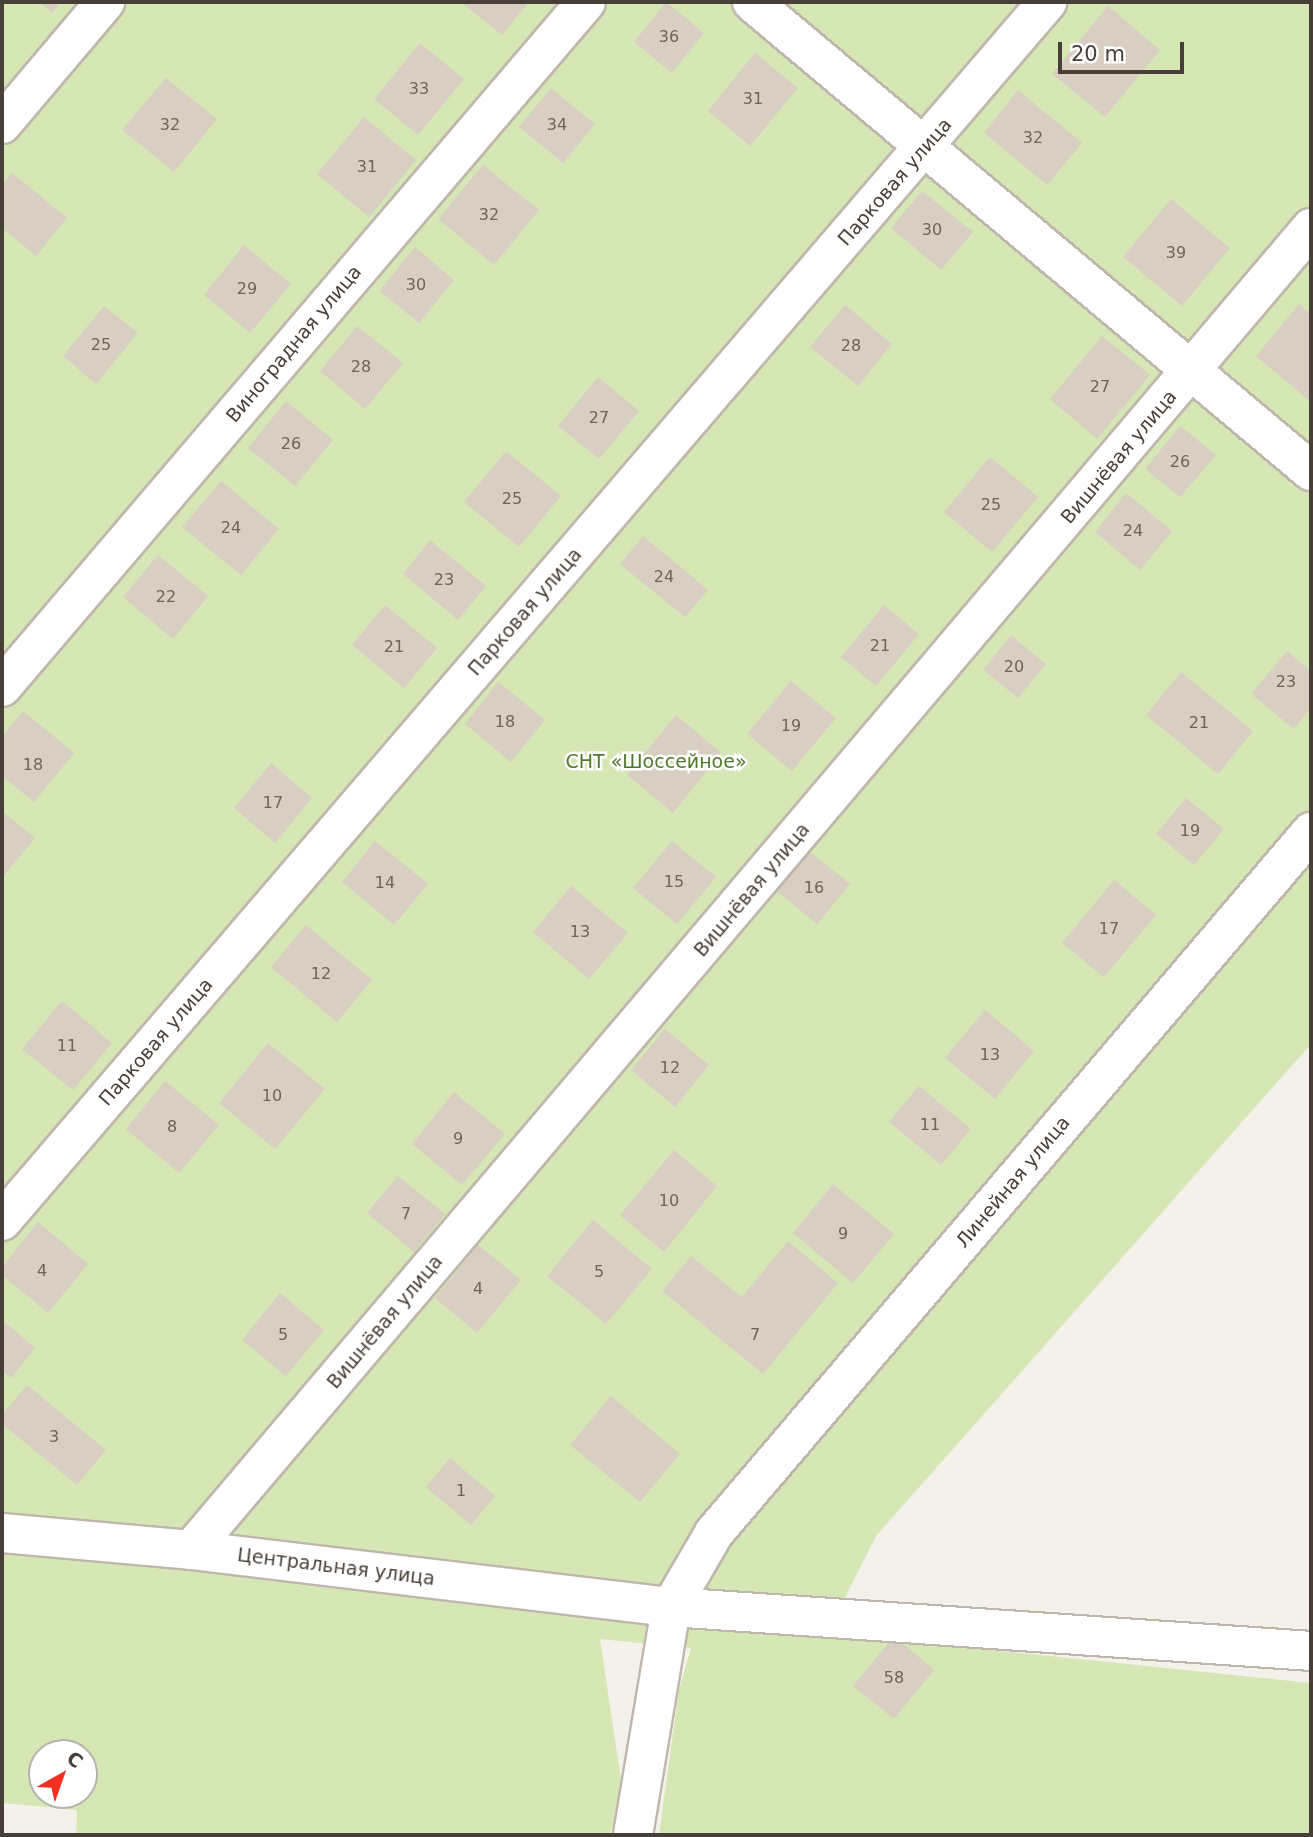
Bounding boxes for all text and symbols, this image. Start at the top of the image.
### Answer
house number: 36 [659,27,679,47]
scale bar [1061,28,1187,72]
text: 20 m [1071,42,1125,66]
house number: 33 [409,79,429,99]
house number: 31 [743,89,763,109]
street label: Парковая улица [833,113,957,251]
house number: 32 [160,115,180,135]
house number: 34 [547,115,567,135]
house number: 32 [1023,128,1043,148]
house number: 31 [357,157,377,177]
house number: 32 [479,205,499,225]
house number: 30 [922,220,942,240]
house number: 39 [1166,243,1186,263]
street label: Виноградная улица [222,261,366,427]
house number: 30 [406,275,426,295]
house number: 29 [237,279,257,299]
house number: 25 [91,335,111,355]
house number: 28 [841,336,861,356]
house number: 28 [351,357,371,377]
house number: 27 [1090,377,1110,397]
street label: Вишнёвая улица [1056,386,1182,528]
house number: 27 [589,408,609,428]
house number: 26 [281,434,301,454]
house number: 26 [1170,452,1190,472]
house number: 25 [502,489,522,509]
house number: 25 [981,495,1001,515]
house number: 24 [221,518,241,538]
house number: 24 [1123,521,1143,541]
street label: Парковая улица [463,543,587,681]
house number: 24 [654,567,674,587]
house number: 23 [434,570,454,590]
house number: 22 [156,587,176,607]
house number: 21 [870,636,890,656]
house number: 21 [384,637,404,657]
house number: 20 [1004,657,1024,677]
house number: 23 [1276,672,1296,692]
house number: 18 [495,712,515,732]
house number: 21 [1189,713,1209,733]
house number: 19 [781,716,801,736]
park label: СНТ «Шоссейное» [565,751,747,773]
house number: 18 [23,755,43,775]
house number: 17 [263,793,283,813]
street label: Вишнёвая улица [689,819,815,961]
house number: 19 [1180,821,1200,841]
house number: 15 [664,872,684,892]
house number: 14 [375,873,395,893]
house number: 16 [804,878,824,898]
house number: 17 [1099,919,1119,939]
house number: 13 [570,922,590,942]
house number: 12 [311,964,331,984]
street label: Парковая улица [94,973,218,1111]
house number: 11 [57,1036,77,1056]
house number: 13 [980,1045,1000,1065]
house number: 12 [660,1058,680,1078]
house number: 10 [262,1086,282,1106]
street label: Линейная улица [951,1111,1075,1253]
house number: 11 [920,1115,940,1135]
house number: 8 [167,1117,177,1137]
house number: 9 [453,1129,463,1149]
house number: 10 [659,1191,679,1211]
house number: 7 [401,1204,411,1224]
house number: 9 [838,1224,848,1244]
street label: Вишнёвая улица [322,1251,448,1393]
house number: 4 [37,1261,47,1281]
house number: 5 [594,1262,604,1282]
house number: 4 [473,1279,483,1299]
house number: 5 [278,1325,288,1345]
house number: 7 [750,1325,760,1345]
house number: 3 [49,1427,59,1447]
house number: 1 [456,1481,466,1501]
street label: Центральная улица [236,1544,436,1590]
house number: 58 [884,1668,904,1688]
north arrow [28,1739,98,1809]
text: С [63,1747,88,1772]

